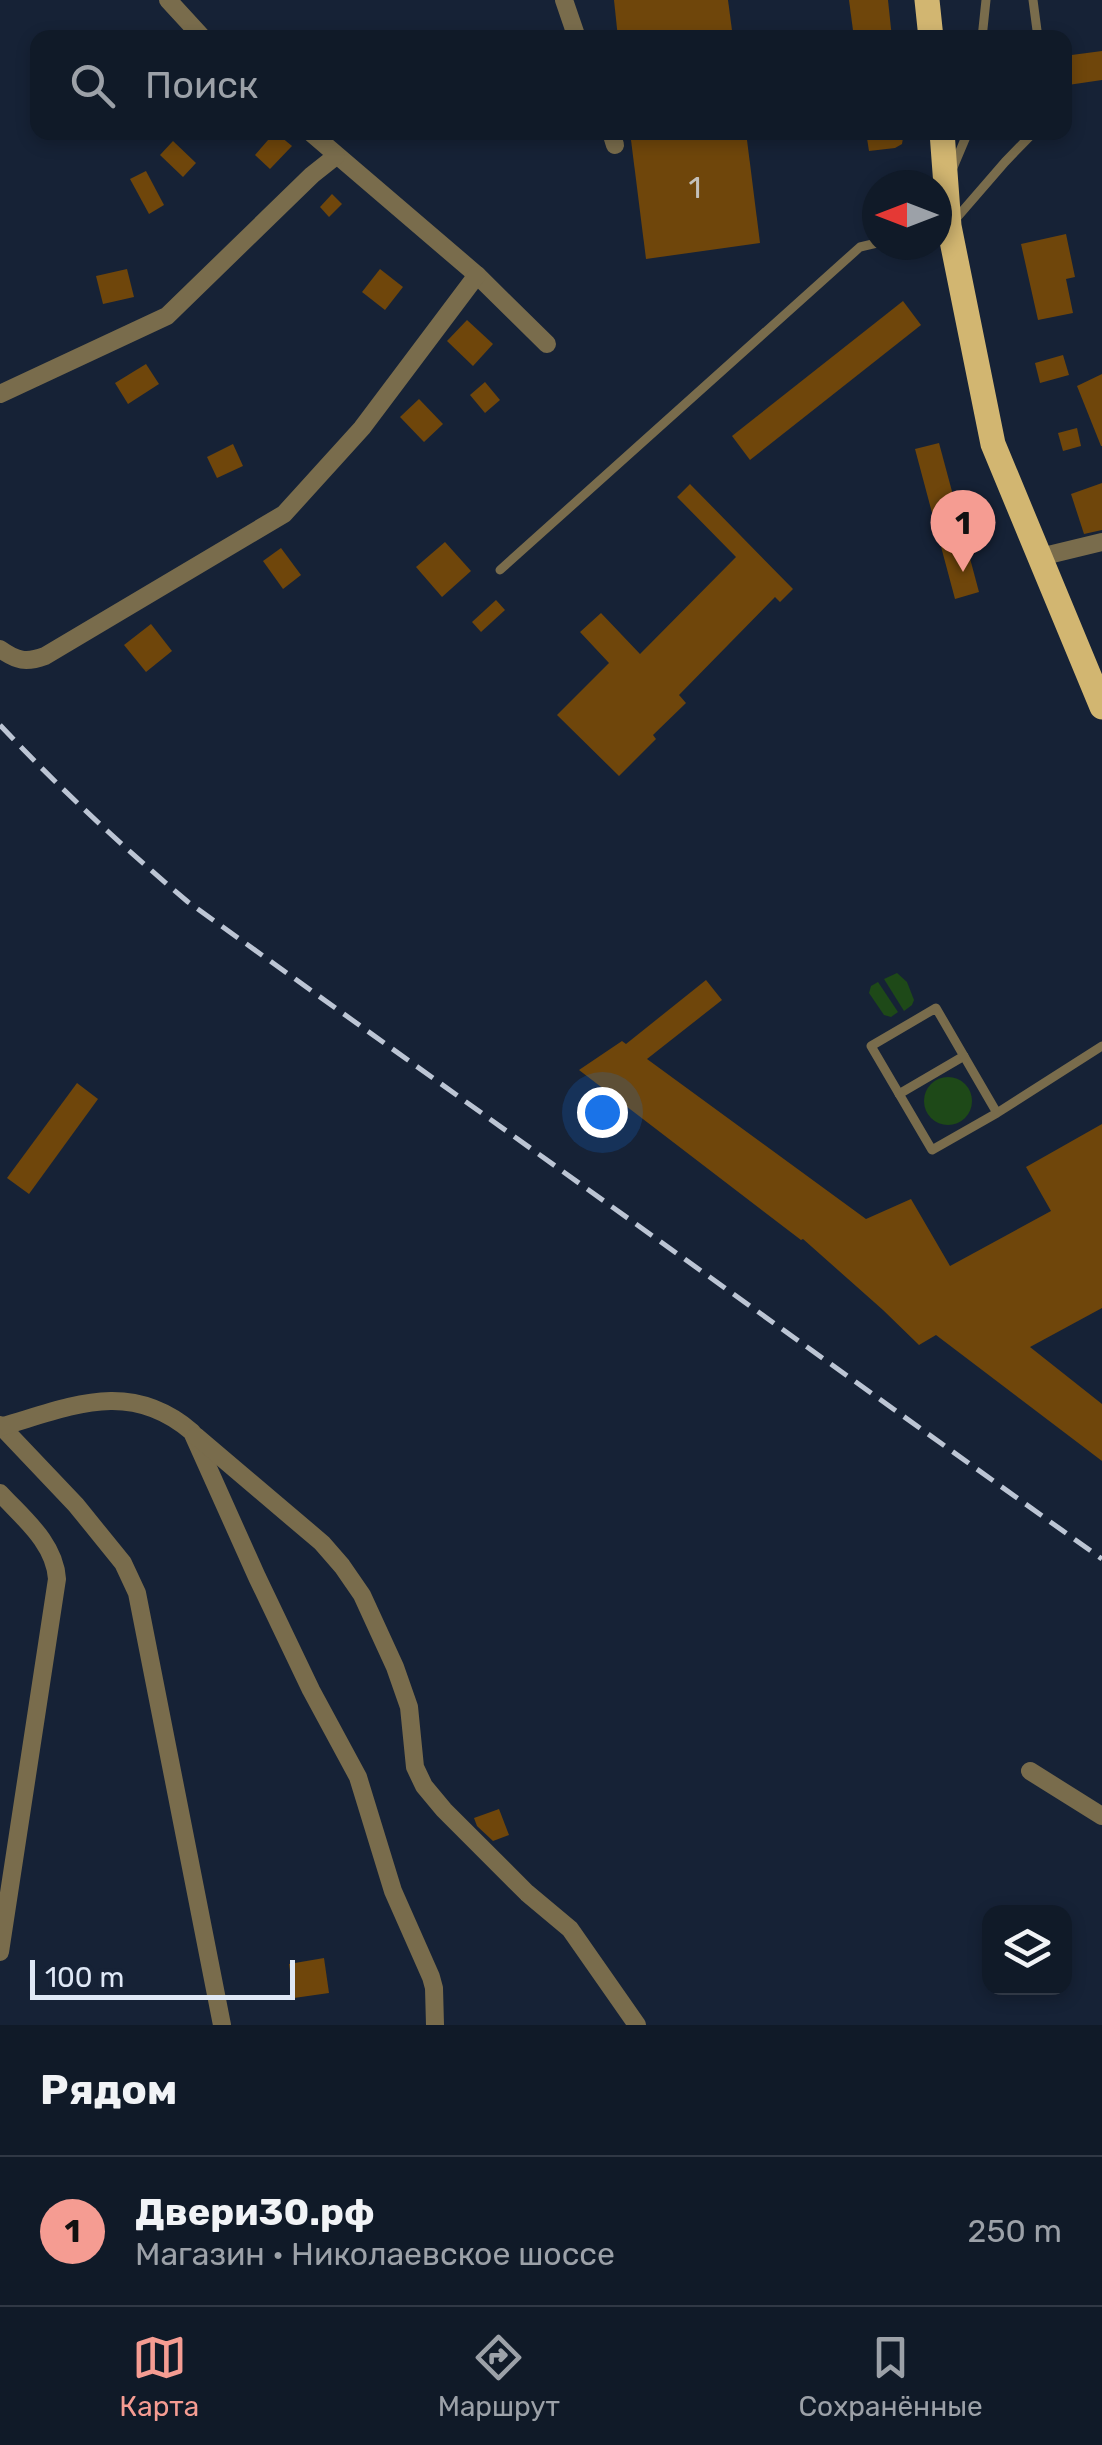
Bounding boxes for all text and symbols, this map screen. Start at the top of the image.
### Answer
search box [30,30,1072,140]
icon: search [65,58,120,113]
text: Поиск [145,62,258,108]
house number: 1 [689,170,701,206]
north arrow [862,170,952,260]
pin: 1 [930,490,996,572]
your location [577,1087,628,1138]
map controls [982,1905,1072,1995]
button: layers [982,1905,1072,1995]
scale bar [30,1955,295,2000]
text: 100 m [45,1961,124,1994]
text: Рядом [40,2065,177,2115]
text: Двери30.рф [135,2189,375,2235]
text: 1 [65,2212,80,2250]
text: 250 m [968,2212,1062,2250]
text: Магазин · Николаевское шоссе [135,2235,615,2273]
tab: Карта [119,2330,199,2423]
tab: Маршрут [438,2330,560,2423]
tab: Сохранённые [798,2330,983,2423]

